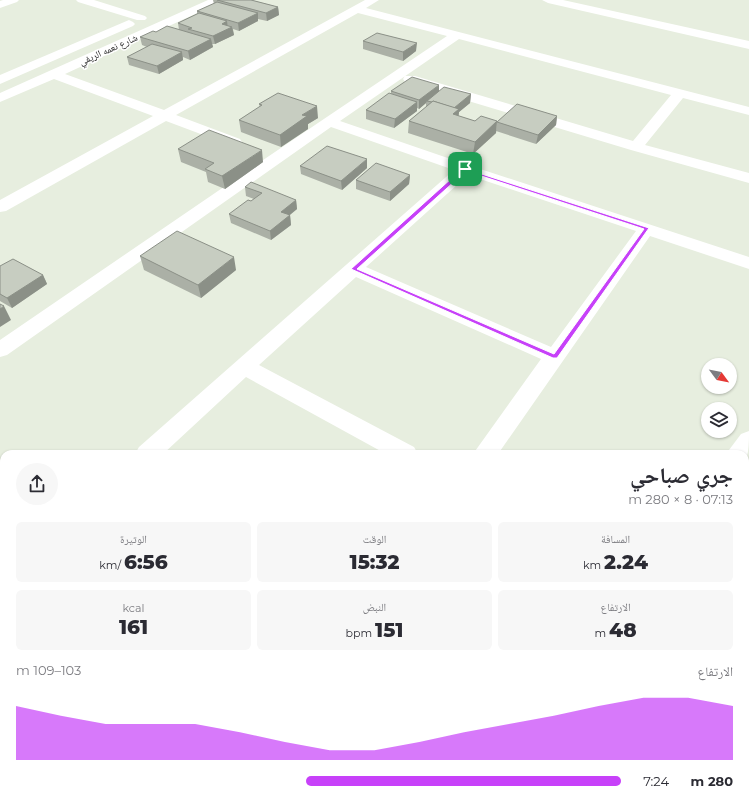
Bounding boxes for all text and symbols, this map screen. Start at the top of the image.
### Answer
street label: شارع نعمه الريفي [77,31,140,70]
pin [448,152,482,186]
icon: arrive [454,158,476,180]
north arrow [701,358,737,394]
map controls [701,358,737,438]
button: layers [701,402,737,438]
text: جري صباحي [630,462,733,489]
button: share [16,463,58,505]
text: 07:13 · 8 × 280 m [628,491,733,507]
text: الوتيرة [120,532,147,546]
text: الوقت [363,532,386,546]
text: المسافة [601,532,630,546]
text: 6:56 [124,550,168,574]
text: 15:32 [350,550,399,574]
text: 2.24 [604,550,648,574]
text: /km [99,558,124,572]
text: km [583,558,604,572]
text: النبض [363,600,386,614]
text: الارتفاع [600,600,631,614]
text: kcal [123,601,145,615]
text: 161 [119,615,148,639]
text: 151 [375,618,403,642]
text: 48 [609,618,637,642]
text: bpm [346,626,375,640]
text: m [594,626,609,640]
text: 103–109 m [16,662,81,678]
text: الارتفاع [698,663,733,679]
text: 7:24 [643,773,669,789]
text: 280 m [691,773,733,789]

